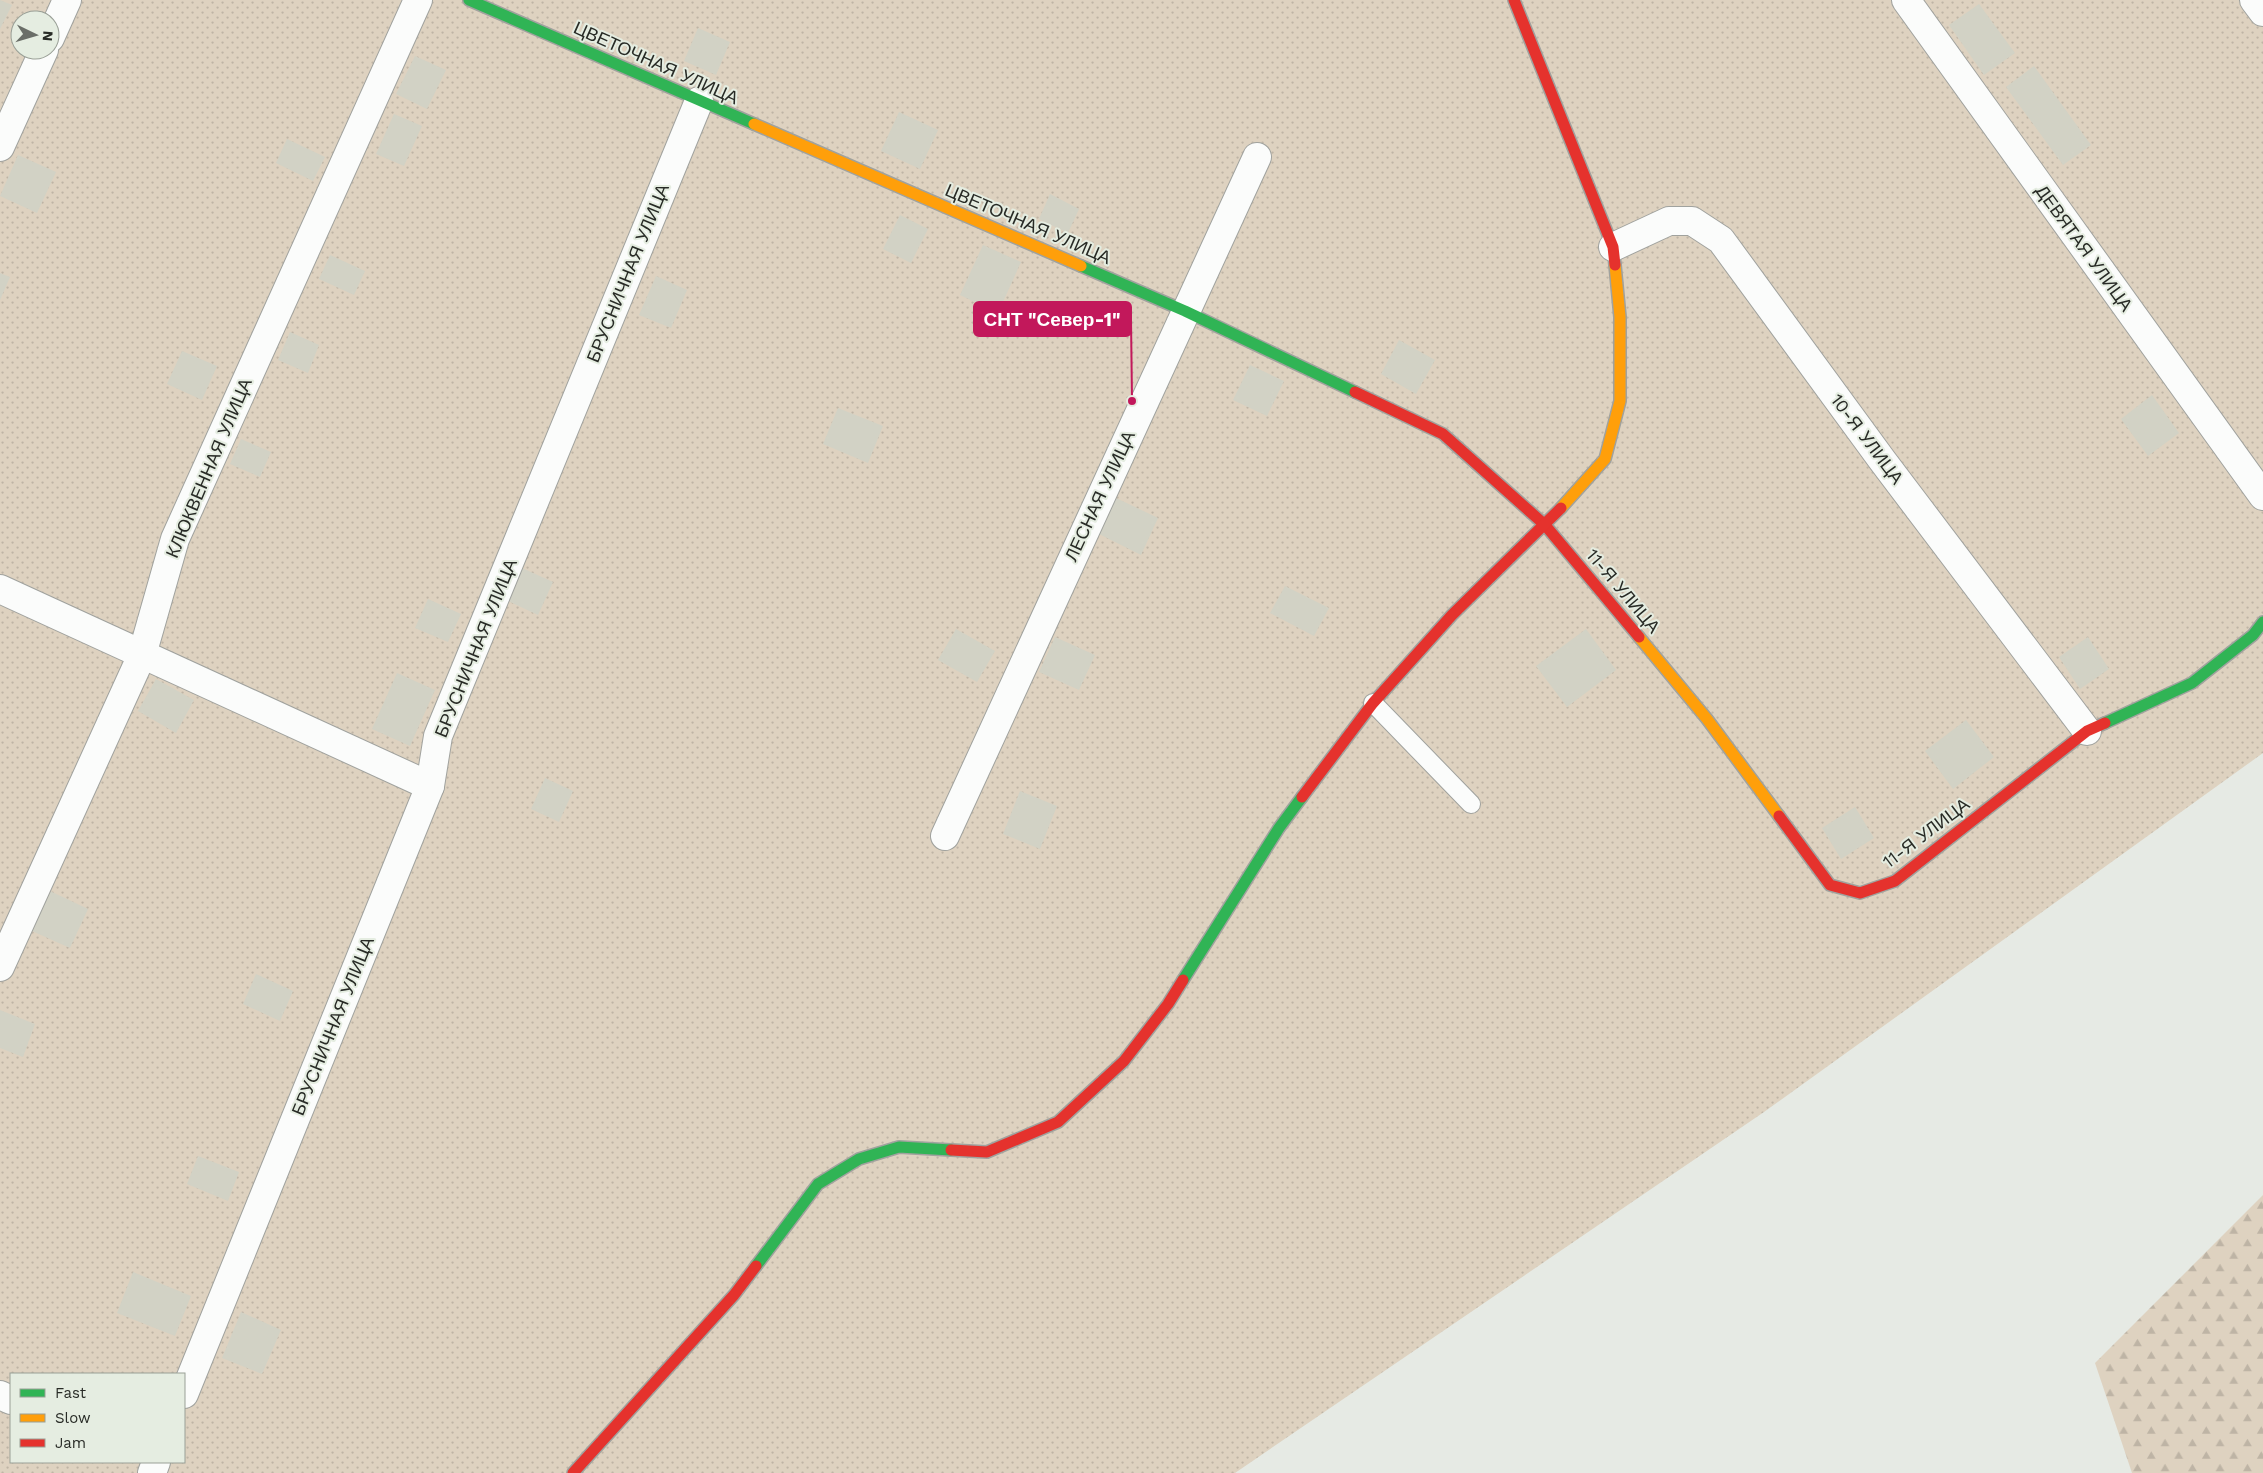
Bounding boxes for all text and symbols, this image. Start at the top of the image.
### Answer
north arrow [10,10,60,60]
street label: ЦВЕТОЧНАЯ УЛИЦА [571,17,742,108]
text: N [40,30,56,42]
street label: ЦВЕТОЧНАЯ УЛИЦА [942,179,1114,268]
street label: БРУСНИЧНАЯ УЛИЦА [582,180,673,365]
street label: ДЕВЯТАЯ УЛИЦА [2032,180,2137,315]
callout: СНТ "Север-1" [974,302,1131,336]
text: СНТ "Север-1" [984,308,1120,331]
street label: КЛЮКВЕННАЯ УЛИЦА [161,375,256,561]
street label: 10-Я УЛИЦА [1827,389,1908,488]
street label: ЛЕСНАЯ УЛИЦА [1060,427,1139,565]
street label: 11-Я УЛИЦА [1582,544,1665,637]
street label: БРУСНИЧНАЯ УЛИЦА [430,555,521,740]
street label: 11-Я УЛИЦА [1878,793,1973,872]
street label: БРУСНИЧНАЯ УЛИЦА [287,933,378,1118]
legend [10,1373,185,1463]
text: Fast [55,1384,87,1402]
text: Slow [55,1409,91,1427]
text: Jam [55,1434,86,1452]

